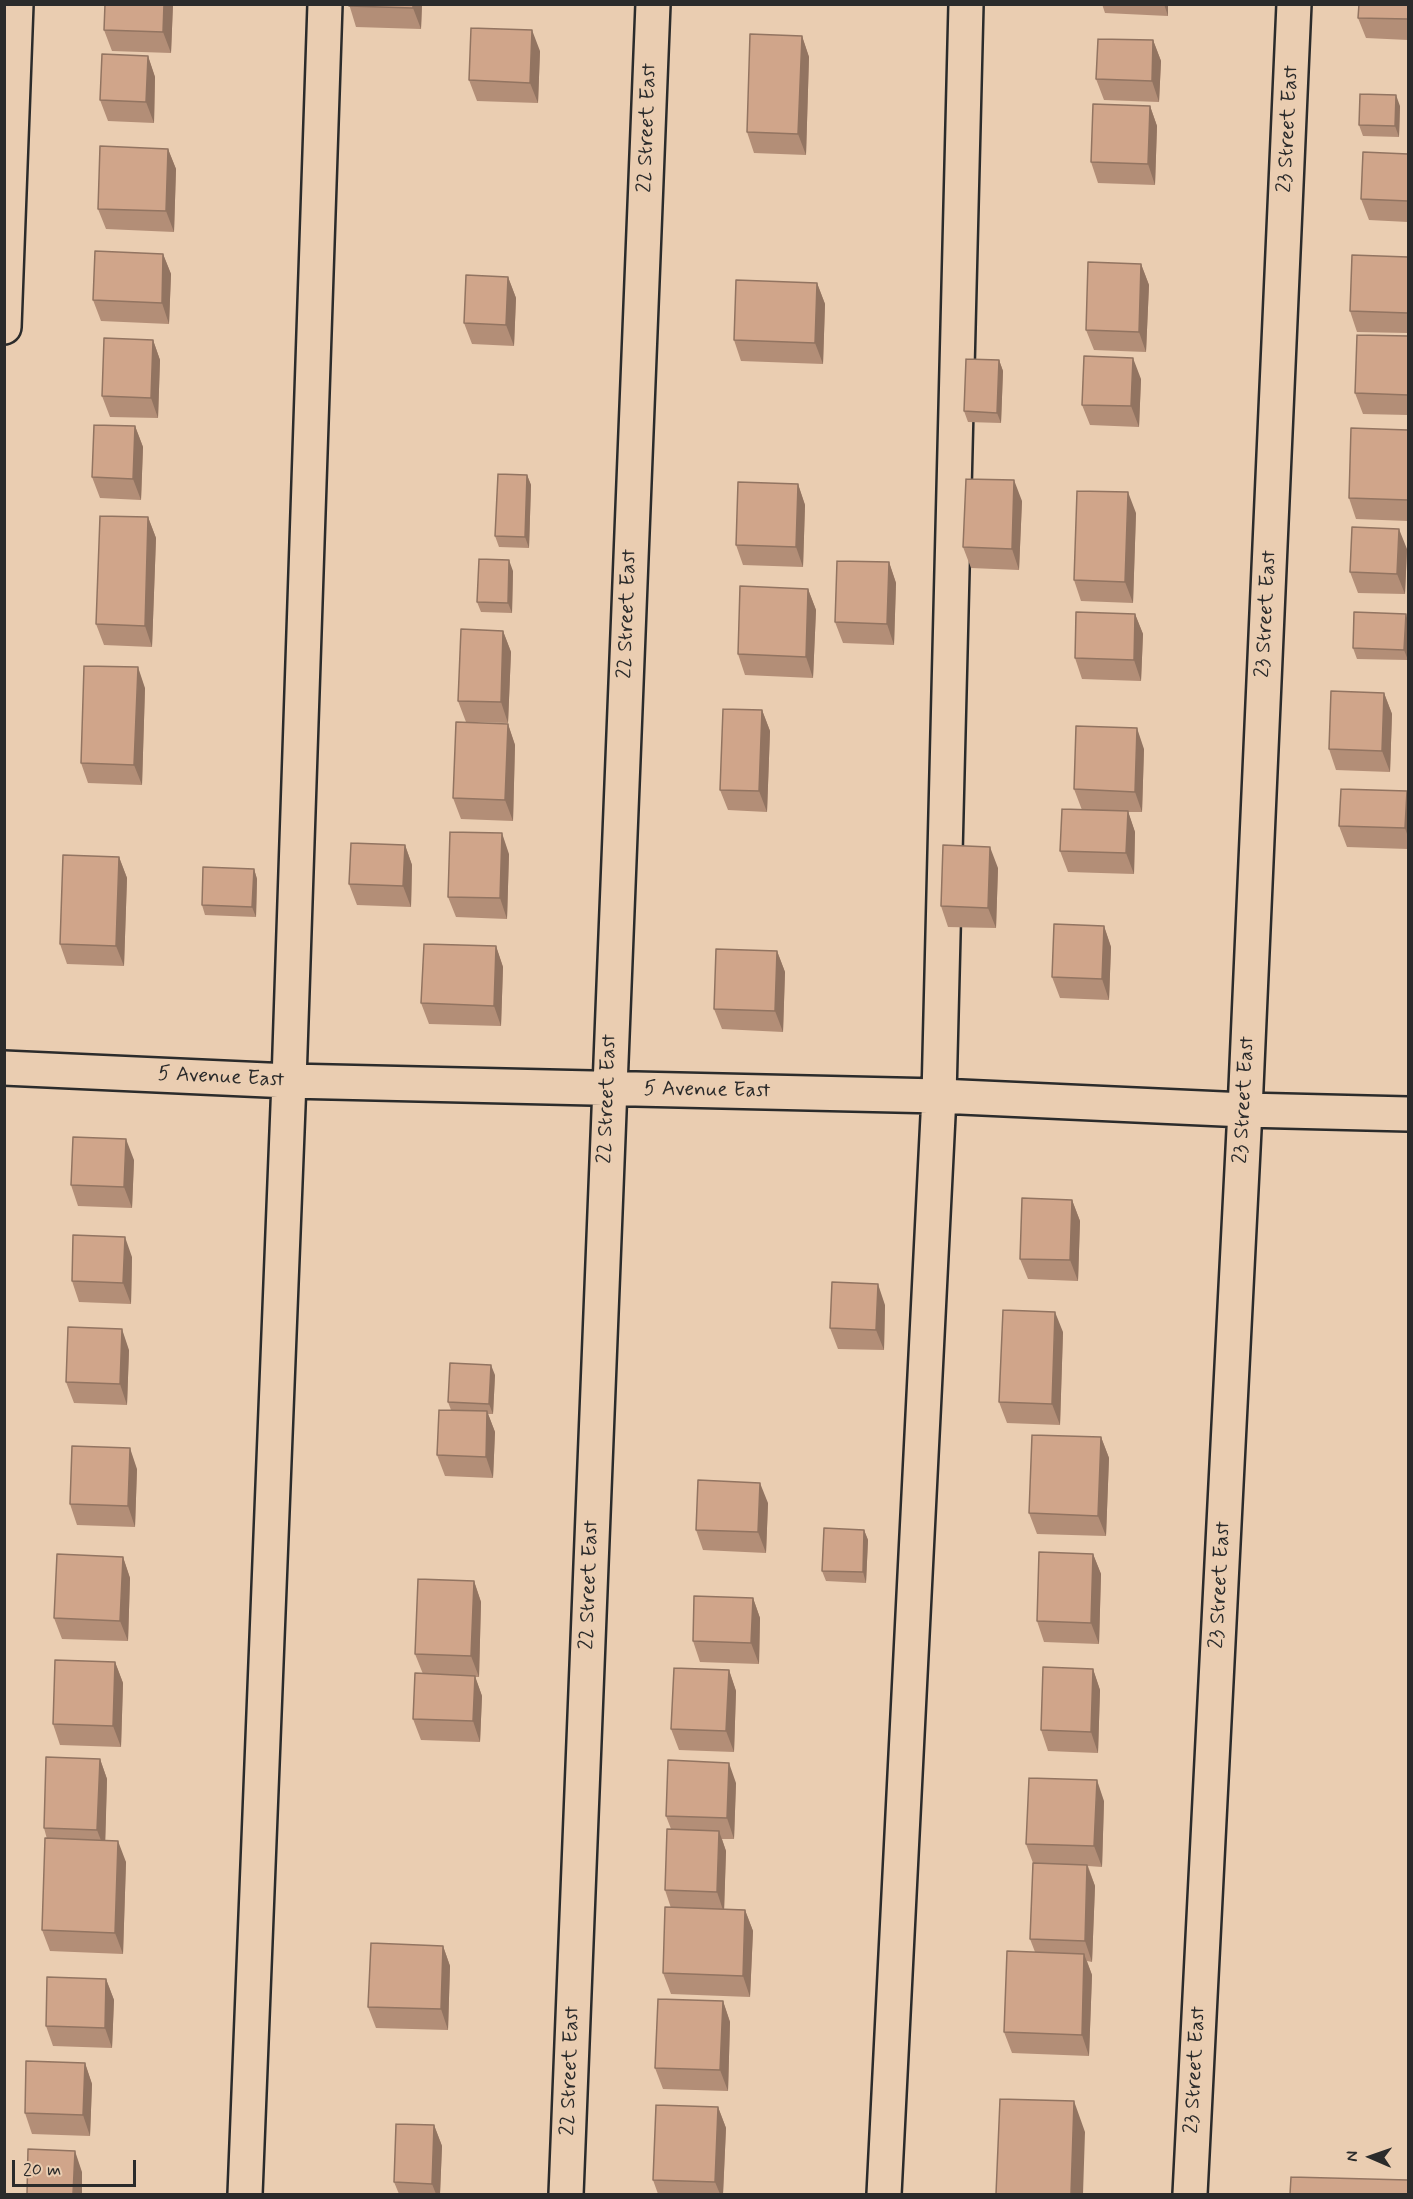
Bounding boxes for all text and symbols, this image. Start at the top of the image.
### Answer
street label: 22 Street East [633,63,663,193]
street label: 23 Street East [1273,65,1305,193]
street label: 22 Street East [613,549,643,679]
street label: 23 Street East [1251,550,1283,678]
street label: 22 Street East [593,1034,623,1164]
street label: 23 Street East [1229,1036,1261,1164]
street label: 5 Avenue East [157,1062,285,1094]
street label: 5 Avenue East [643,1077,771,1105]
street label: 22 Street East [575,1520,605,1650]
street label: 23 Street East [1205,1521,1237,1649]
street label: 22 Street East [556,2006,586,2136]
street label: 23 Street East [1180,2006,1212,2134]
north arrow [1341,2127,1401,2187]
scale bar [15,2148,140,2186]
text: N [1342,2151,1363,2162]
text: 20 m [23,2158,61,2182]

